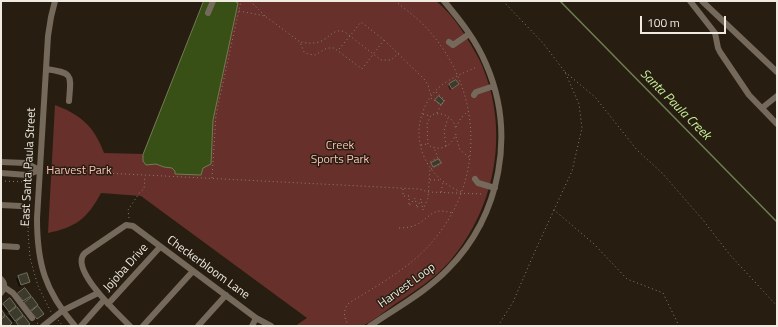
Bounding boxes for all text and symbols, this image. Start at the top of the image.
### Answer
scale bar [642,8,728,34]
text: 100 m [647,13,680,32]
water label: Santa Paula Creek [636,66,714,144]
street label: East Santa Paula Street [19,107,39,227]
park label: Creek Sports Park [311,139,369,167]
park label: Harvest Park [46,164,112,178]
street label: Checkerbloom Lane [164,233,252,303]
street label: Jojoba Drive [101,241,151,295]
street label: Harvest Loop [376,260,438,312]

